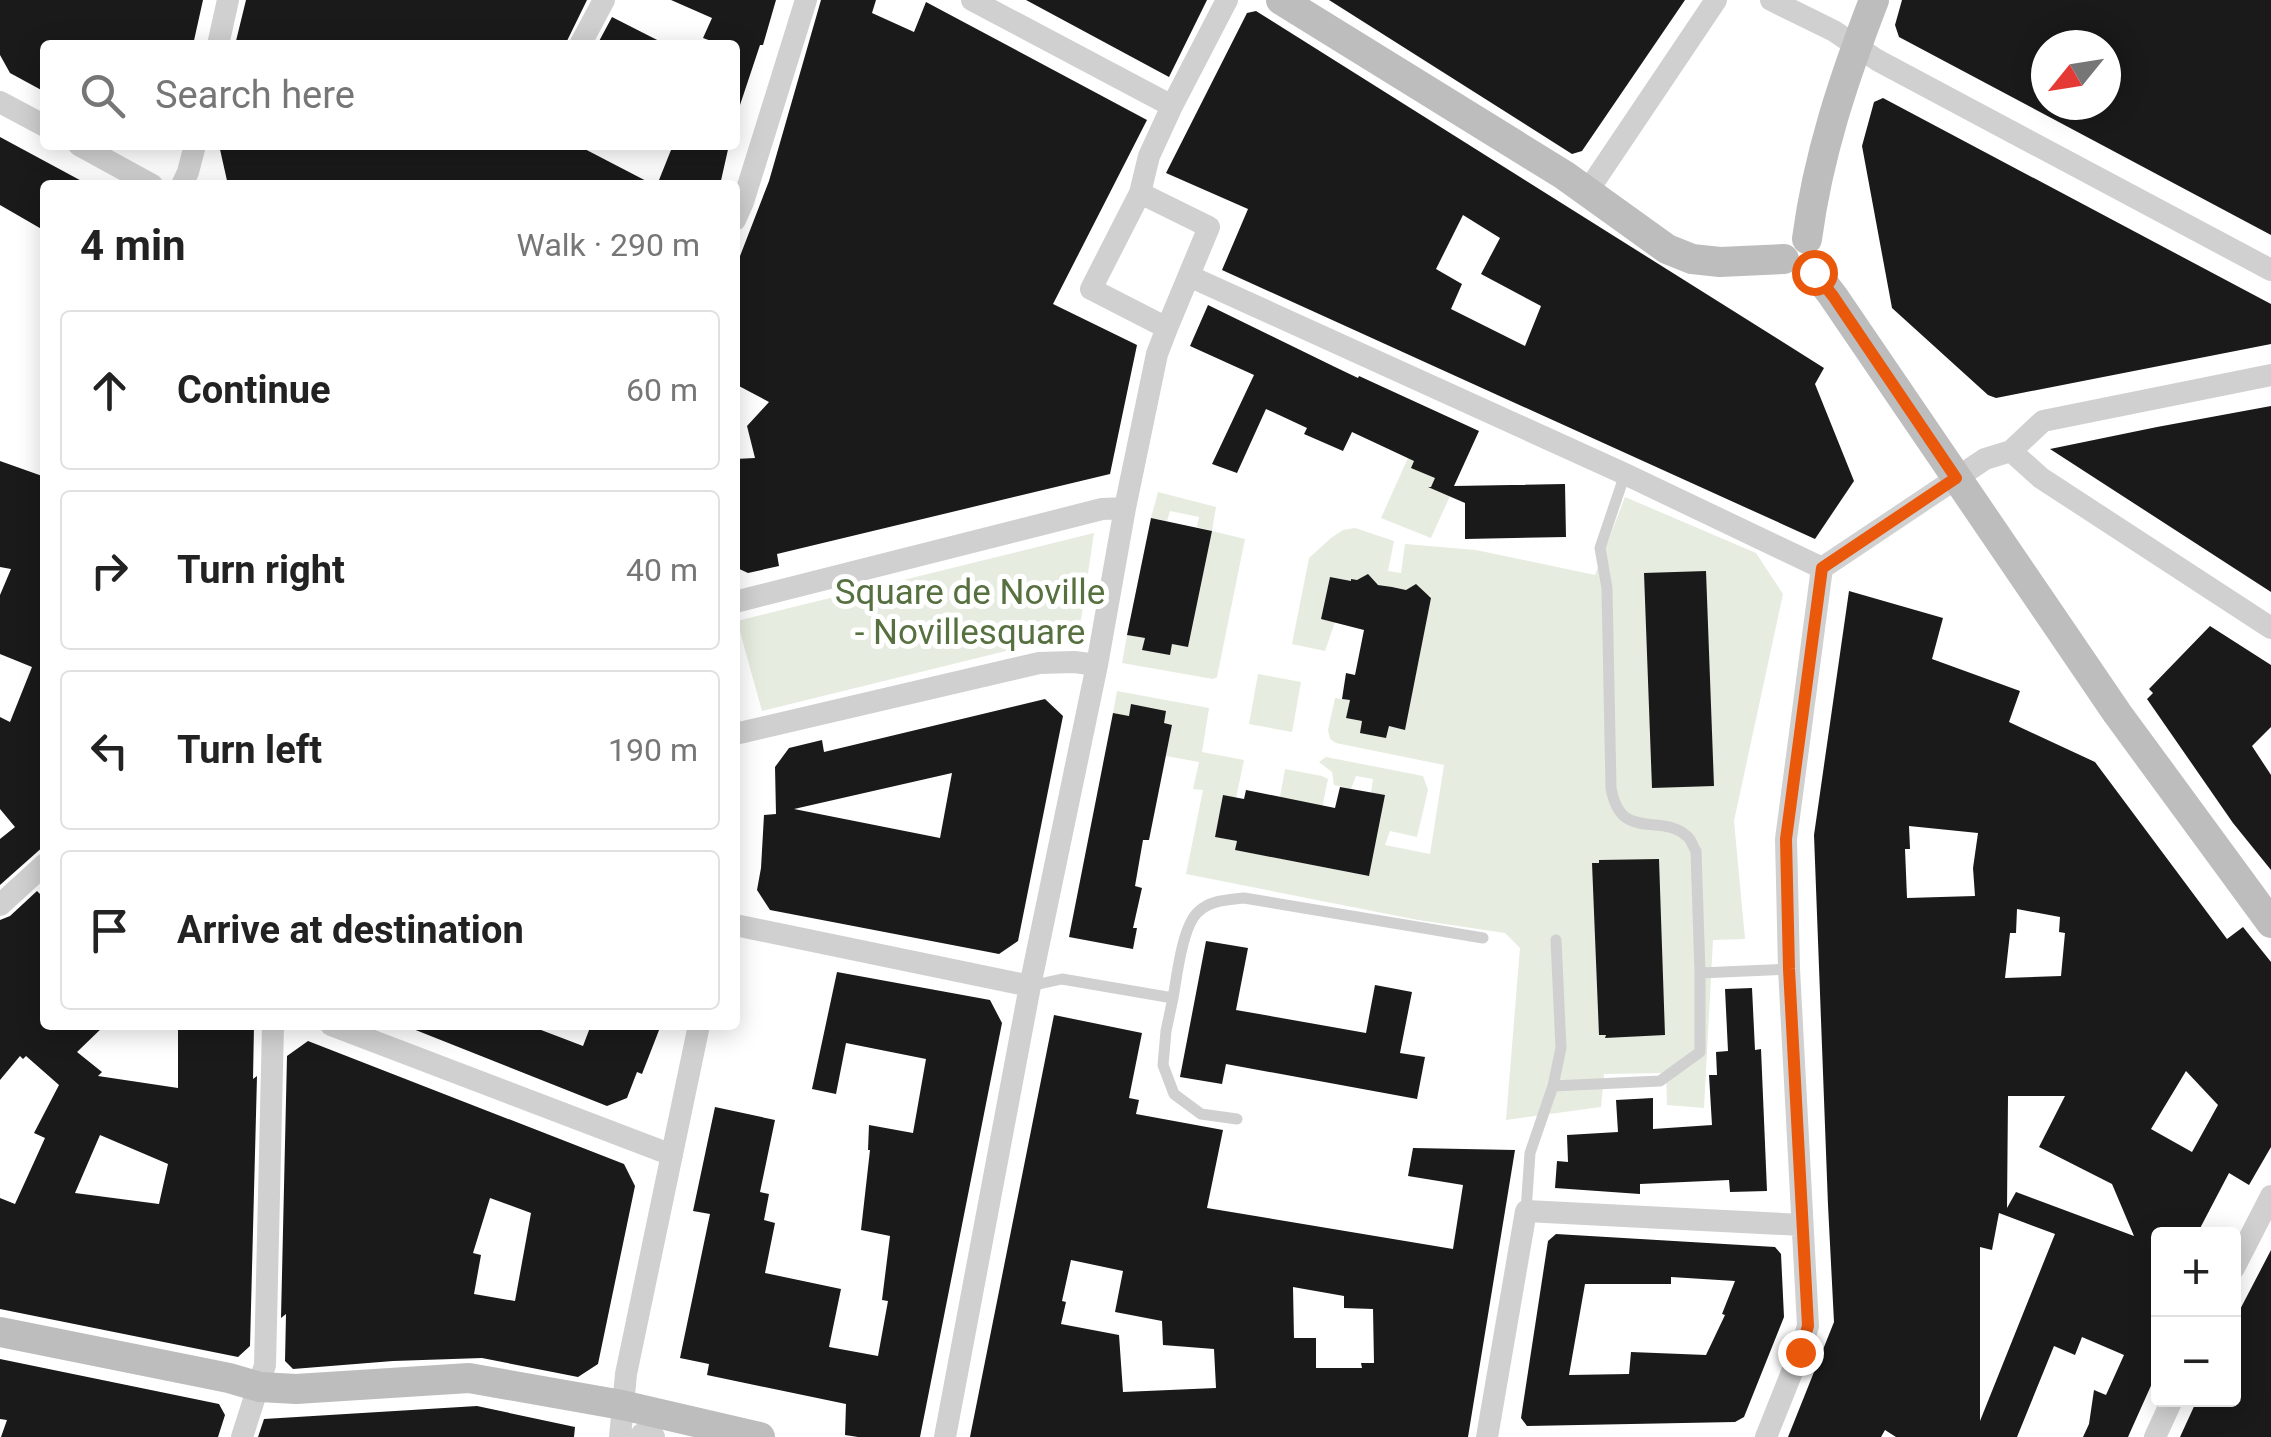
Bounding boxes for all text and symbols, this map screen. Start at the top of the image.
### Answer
north arrow [2031,30,2121,120]
search box [40,40,740,150]
icon: search [75,68,130,123]
text: Search here [155,73,355,117]
text: 4 min [80,221,186,270]
text: Walk · 290 m [517,226,700,264]
route start [1792,250,1838,296]
icon: ahead [82,363,137,418]
text: Continue [177,368,331,412]
text: 60 m [626,371,698,409]
icon: right [82,543,137,598]
text: Turn right [177,548,345,592]
text: 40 m [626,551,698,589]
park label: Square de Noville - Novillesquare [835,572,1105,653]
icon: left [82,723,137,778]
text: Turn left [177,728,322,772]
text: 190 m [608,731,698,769]
icon: arrive [82,903,137,958]
text: Arrive at destination [177,908,524,952]
map controls [2151,1227,2241,1407]
button: + [2151,1227,2241,1317]
button: − [2151,1317,2241,1407]
route end [1778,1330,1824,1376]

